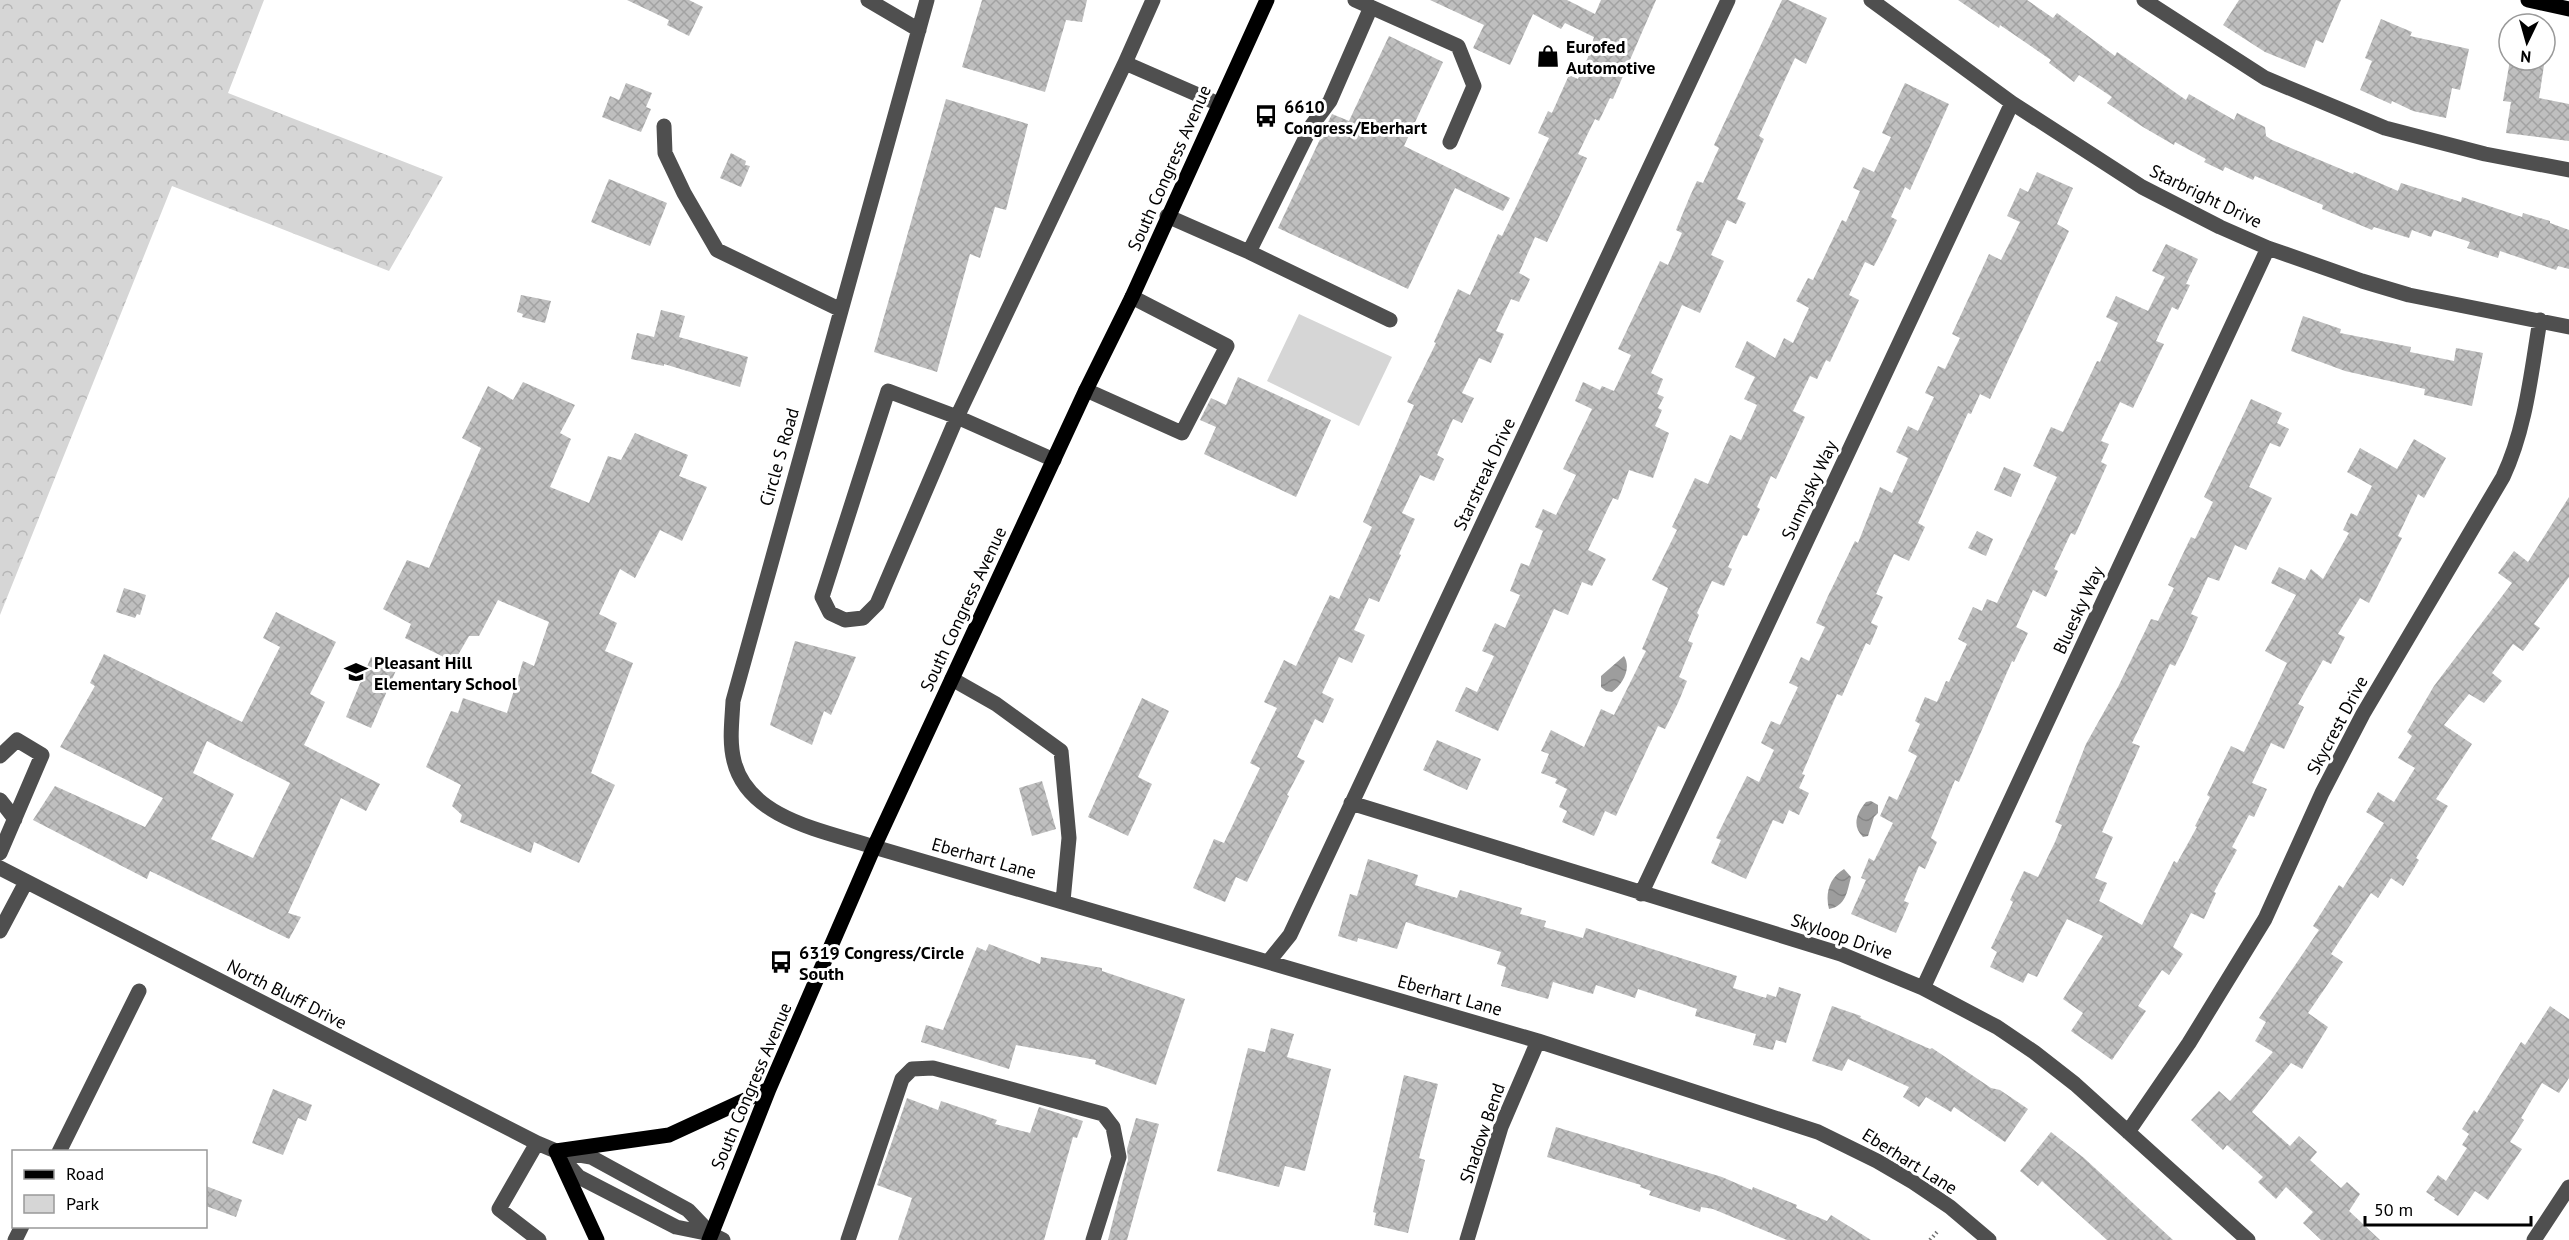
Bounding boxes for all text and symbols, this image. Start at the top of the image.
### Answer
north arrow [2497,12,2557,72]
place label: Eurofed Automotive [1566,35,1655,79]
shop icon: Eurofed Automotive [1535,43,1561,69]
text: N [2520,47,2532,67]
street label: South Congress Avenue [1122,81,1216,255]
place label: 6610 Congress/Eberhart [1284,95,1428,139]
bus stop icon: 6610 Congress/Eberhart [1253,103,1279,129]
street label: Starbright Drive [2146,159,2266,233]
street label: Circle S Road [754,405,804,509]
street label: Starstreak Drive [1448,414,1520,534]
street label: Sunnysky Way [1776,436,1842,543]
street label: South Congress Avenue [915,523,1011,695]
street label: Bluesky Way [2048,562,2109,658]
place label: Pleasant Hill Elementary School [374,651,518,695]
school or university icon: Pleasant Hill Elementary School [343,659,369,685]
street label: Skycrest Drive [2301,672,2373,778]
street label: Eberhart Lane [929,832,1039,884]
street label: Skyloop Drive [1788,908,1896,964]
place label: 6319 Congress/Circle South [799,941,964,985]
bus stop icon: 6319 Congress/Circle South [768,949,794,975]
street label: North Bluff Drive [223,954,351,1034]
street label: Eberhart Lane [1395,969,1505,1021]
street label: South Congress Avenue [705,999,797,1173]
street label: Shadow Bend [1454,1080,1510,1186]
street label: Eberhart Lane [1858,1123,1962,1199]
legend [12,1150,207,1228]
text: Road [66,1162,104,1185]
scale bar [2365,1189,2532,1227]
text: Park [66,1192,99,1215]
text: 50 m [2374,1198,2413,1221]

